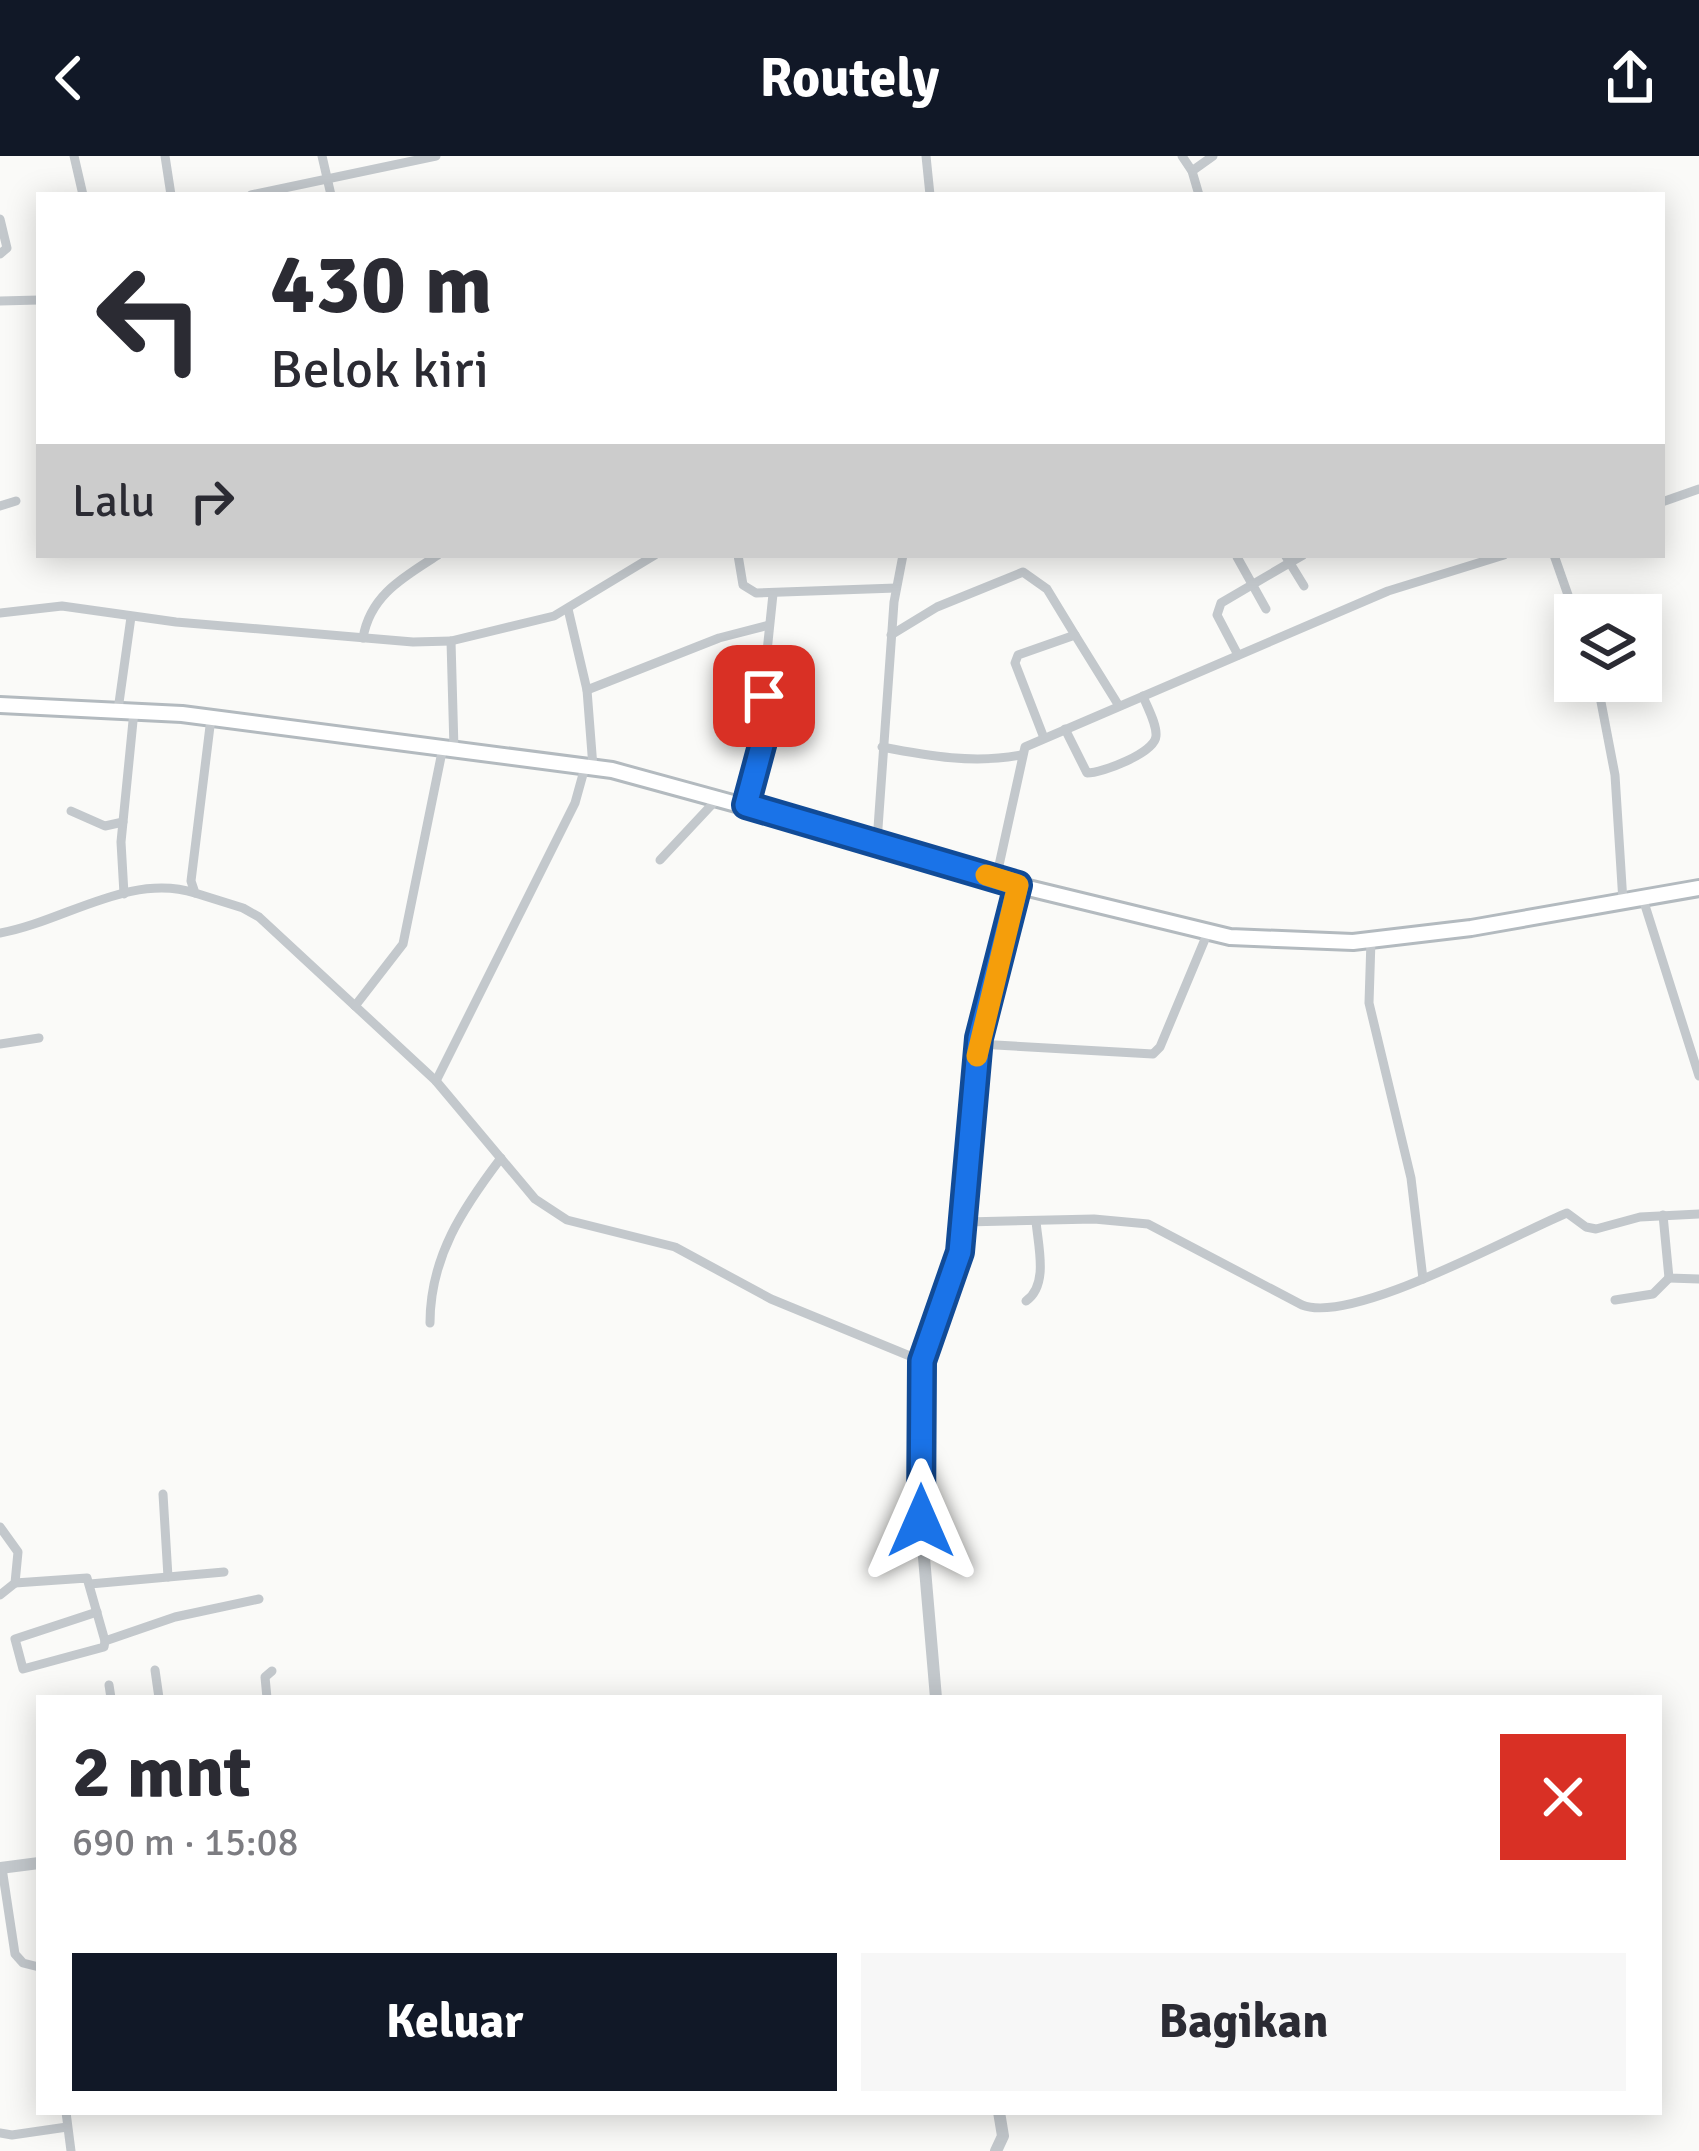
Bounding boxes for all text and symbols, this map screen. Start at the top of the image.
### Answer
icon: back [36,45,102,111]
text: Routely [760,45,939,112]
icon: share [1597,45,1663,111]
text: 430 m [270,233,492,337]
icon: left [72,240,228,396]
text: Belok kiri [270,336,489,403]
icon: right [179,468,245,534]
text: Lalu [72,474,155,529]
map controls [1554,594,1662,702]
button: layers [1554,594,1662,702]
pin [713,645,815,747]
icon: arrive [731,663,797,729]
position arrow [858,1458,984,1584]
text: 2 mnt [72,1728,251,1817]
button: close [1500,1734,1626,1860]
text: 690 m · 15:08 [72,1818,299,1866]
button: Keluar [72,1953,837,2091]
button: Bagikan [861,1953,1626,2091]

